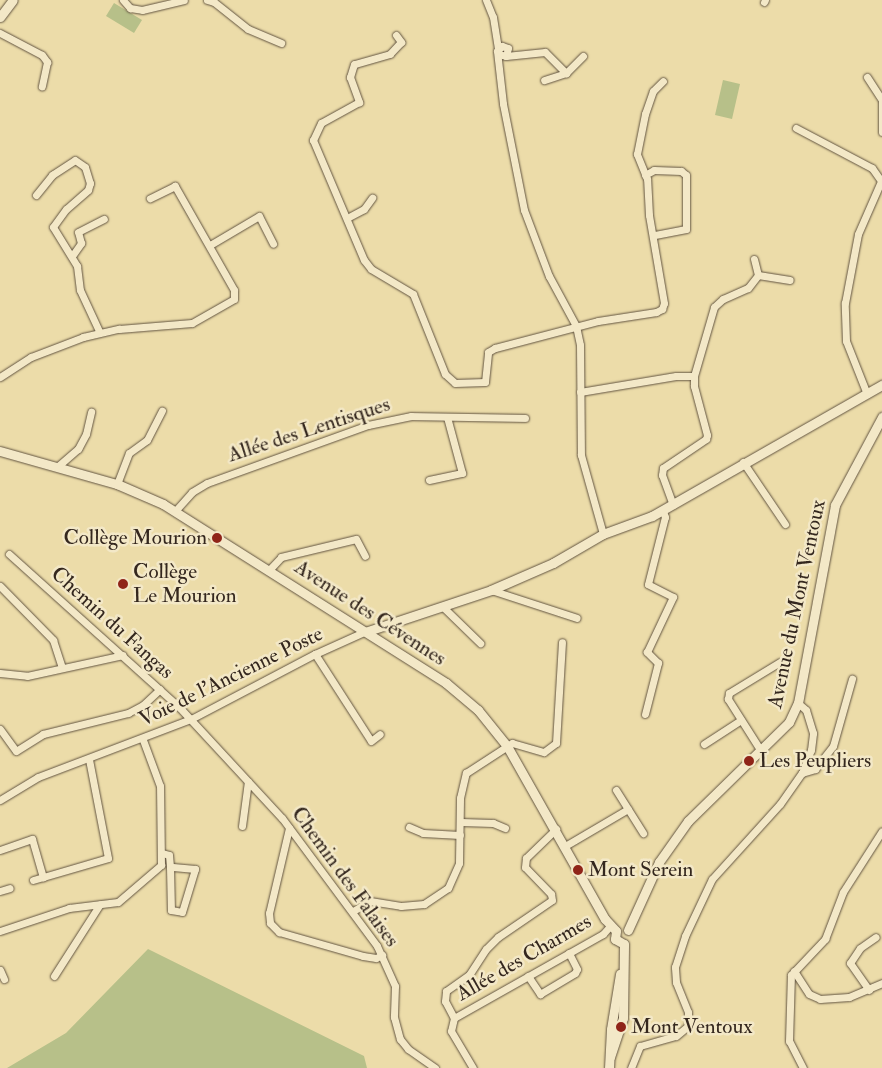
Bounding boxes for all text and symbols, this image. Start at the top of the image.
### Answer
street label: Allée des Lentisques [225,392,393,468]
street label: Avenue du Mont Ventoux [763,497,831,711]
place label: Collège Mourion [63,525,207,551]
marker: Collège Mourion [211,532,223,544]
street label: Avenue des Cévennes [290,555,450,671]
place label: Collège Le Mourion [133,559,237,609]
street label: Chemin du Fangas [46,561,178,685]
marker: Collège Le Mourion [117,578,129,590]
street label: Voie de l'Ancienne Poste [135,621,327,733]
place label: Les Peupliers [759,748,871,774]
marker: Les Peupliers [743,755,755,767]
street label: Chemin des Falaises [286,802,404,952]
place label: Mont Serein [588,857,693,883]
marker: Mont Serein [572,864,584,876]
street label: Allée des Charmes [452,909,596,1007]
place label: Mont Ventoux [631,1014,753,1040]
marker: Mont Ventoux [615,1021,627,1033]

